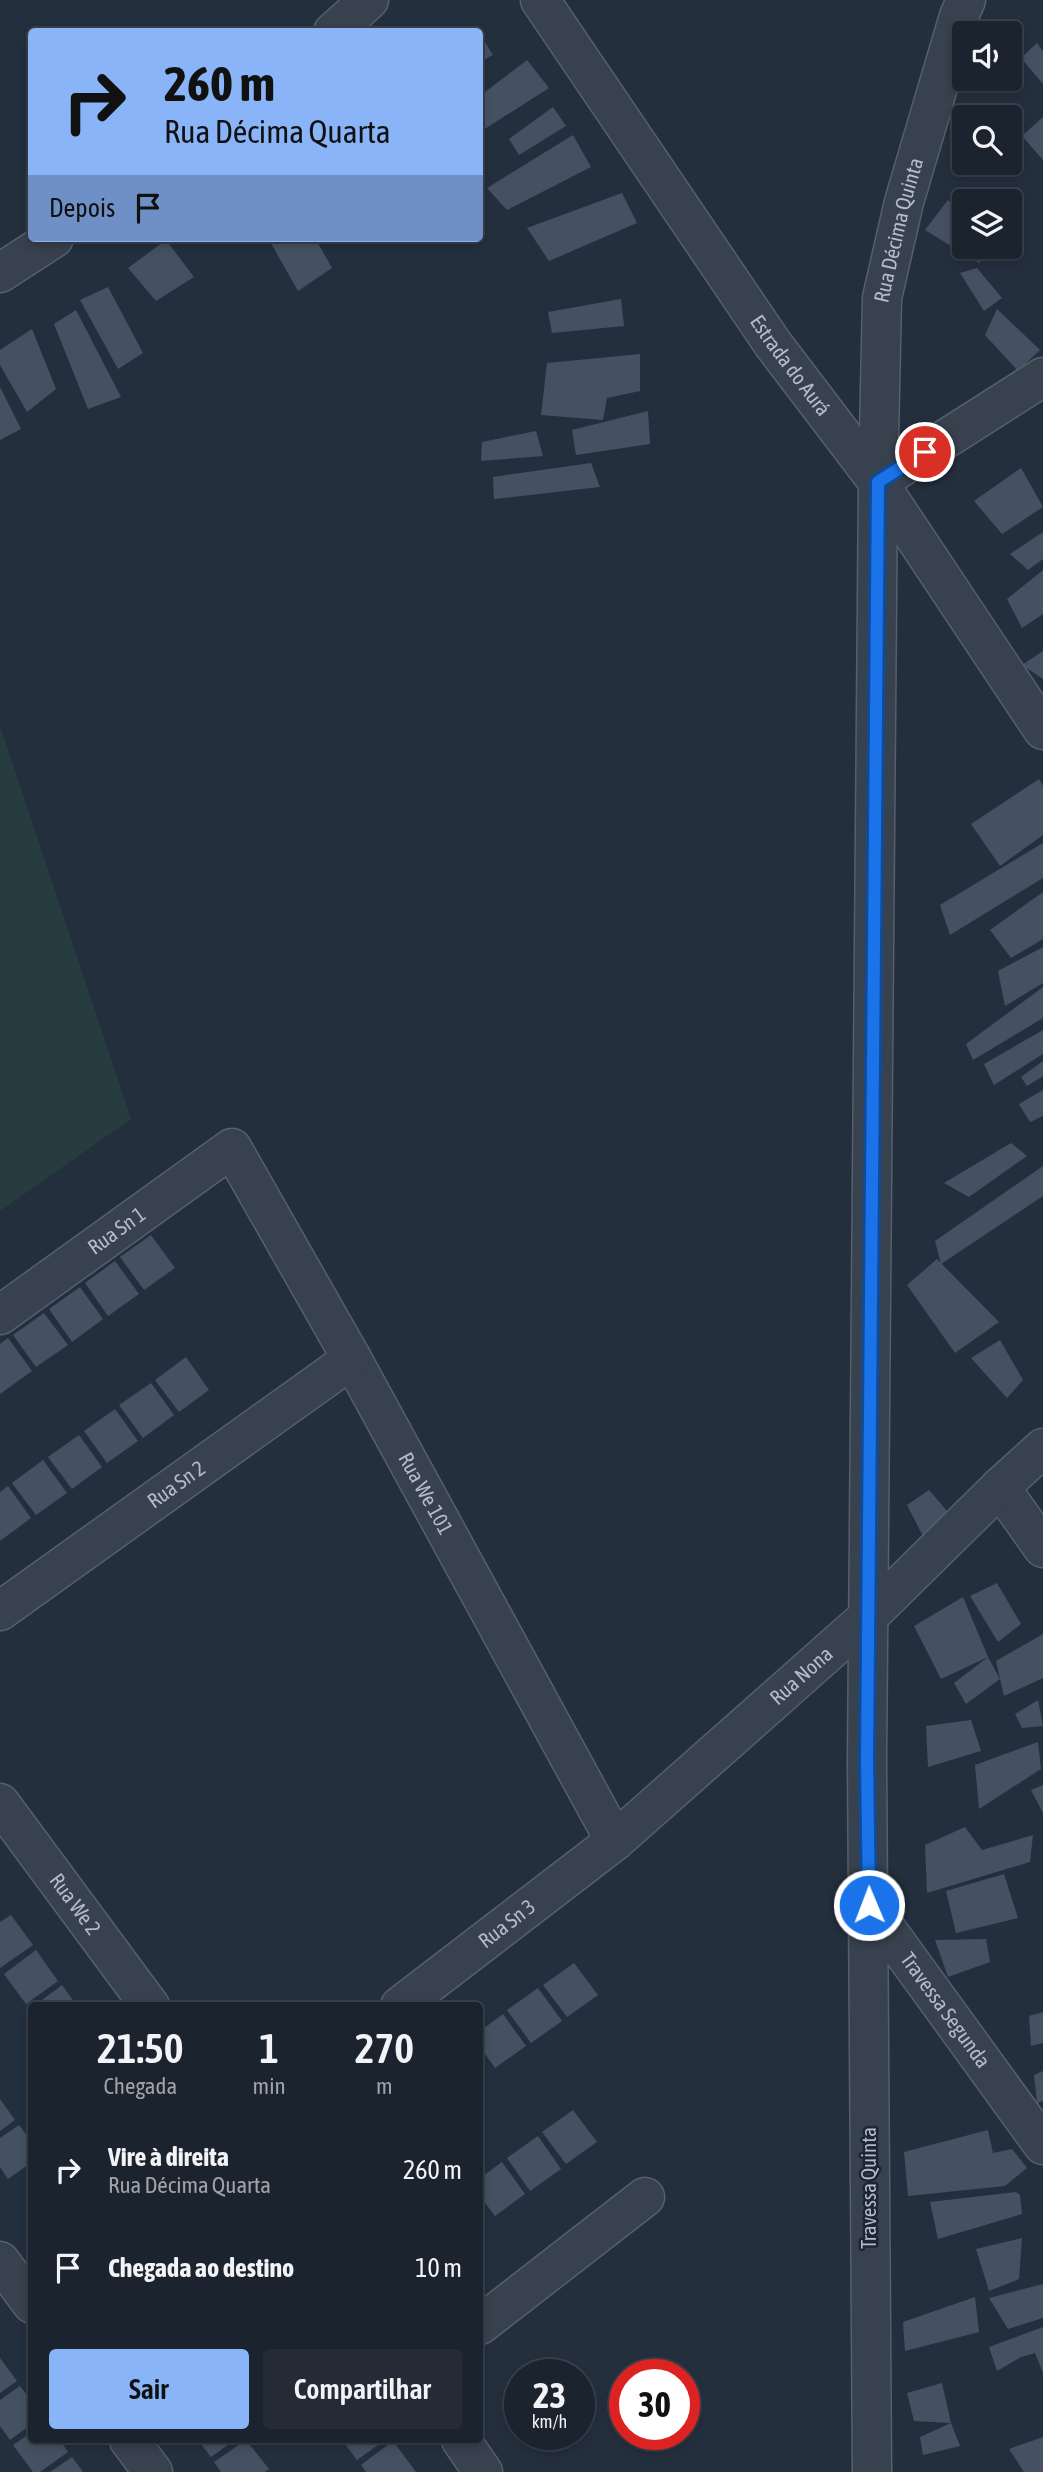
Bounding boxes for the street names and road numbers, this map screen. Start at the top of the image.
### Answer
street label: Rua Décima Quinta [868,155,927,305]
street label: Estrada do Aurá [746,310,836,420]
street label: Rua Sn 1 [83,1201,150,1259]
street label: Rua We 101 [394,1448,458,1538]
street label: Rua Sn 2 [142,1455,209,1513]
street label: Rua Nona [764,1641,837,1709]
street label: Rua We 2 [45,1868,106,1939]
street label: Rua Sn 3 [473,1894,540,1952]
street label: Travessa Segunda [896,1947,996,2072]
street label: Travessa Quinta [856,2127,880,2249]

